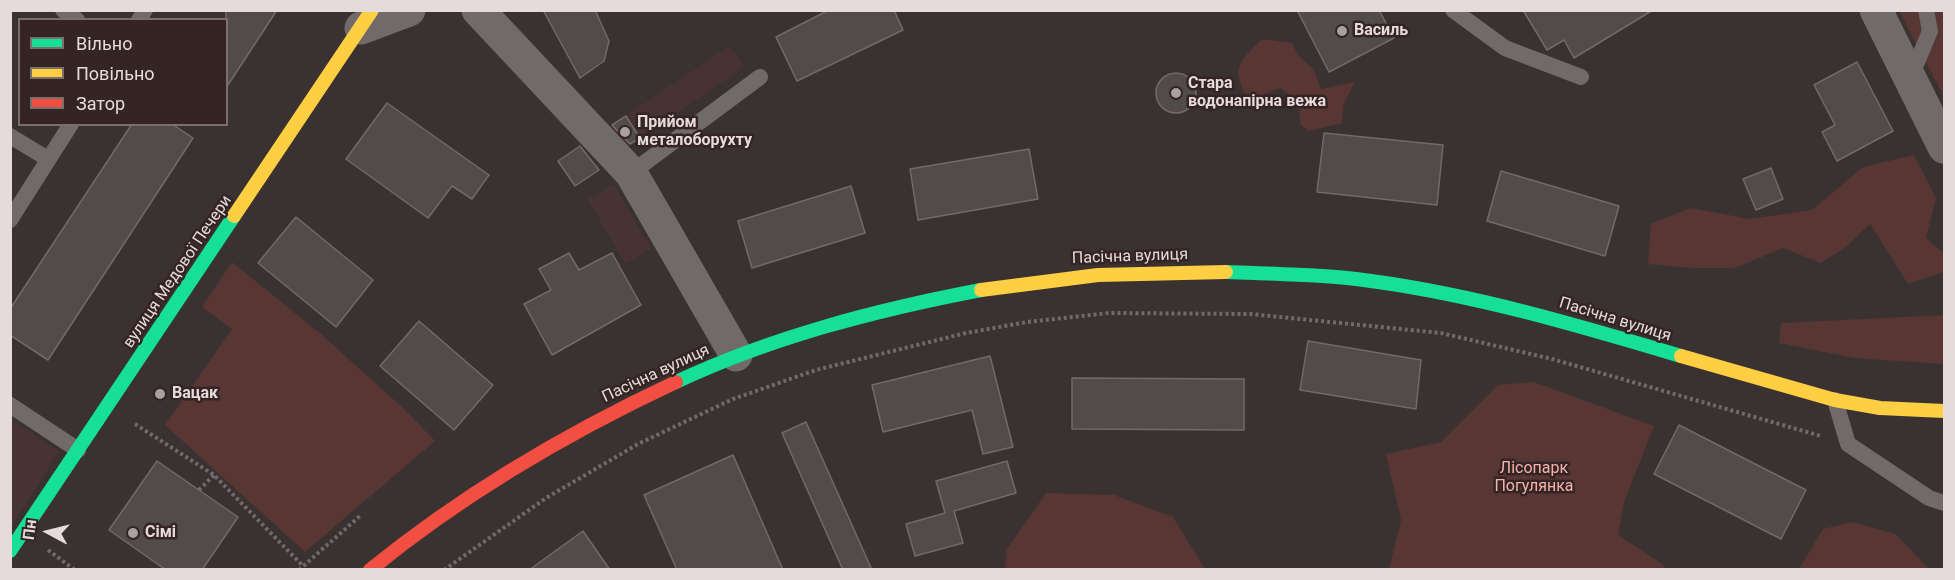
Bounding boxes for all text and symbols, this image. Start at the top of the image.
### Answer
legend [18,18,228,126]
place label: Василь [1354,21,1408,41]
marker: Василь [1335,24,1349,38]
text: Вільно [76,33,132,54]
text: Повільно [76,63,155,84]
place label: Стара водонапірна вежа [1188,74,1326,112]
marker: Стара водонапірна вежа [1169,86,1183,100]
text: Затор [76,93,125,114]
place label: Прийом металоборухту [637,113,752,151]
marker: Прийом металоборухту [618,125,632,139]
street label: вулиця Медової Печери [120,192,236,352]
street label: Пасічна вулиця [1072,245,1188,269]
street label: Пасічна вулиця [1557,294,1673,346]
street label: Пасічна вулиця [599,341,713,407]
place label: Вацак [172,384,218,404]
marker: Вацак [153,387,167,401]
park label: Лісопарк Погулянка [1494,459,1574,497]
north arrow [18,502,78,562]
text: Пн [19,518,40,541]
place label: Сімі [145,523,176,543]
marker: Сімі [126,526,140,540]

